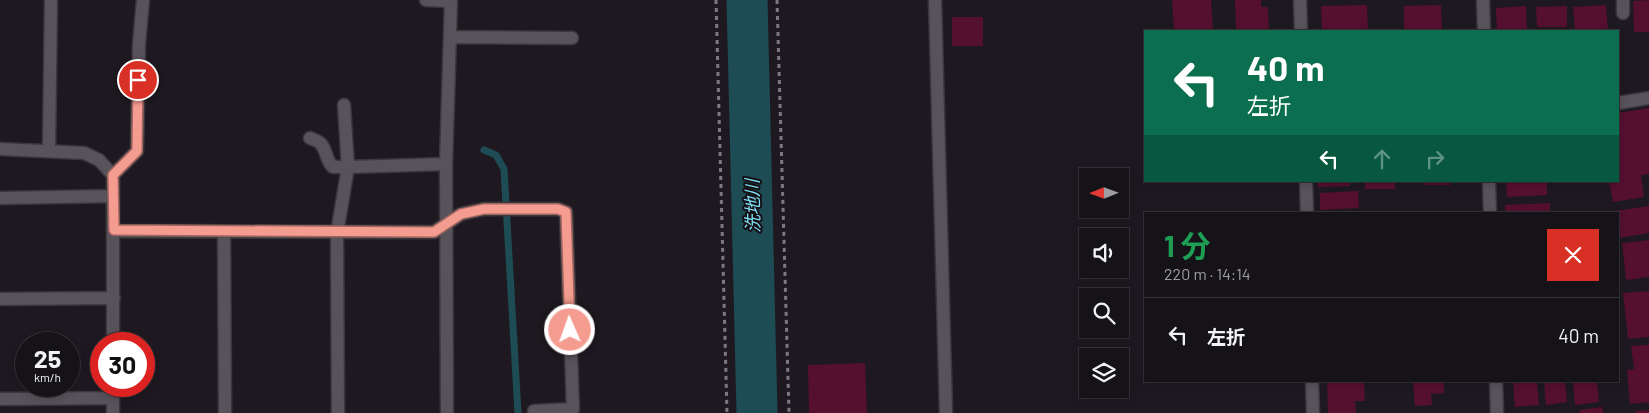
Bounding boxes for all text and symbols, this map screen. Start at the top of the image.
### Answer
text: 40 m [1247,46,1324,88]
icon: left [1164,50,1229,115]
pin [117,59,159,101]
icon: arrive [124,66,152,94]
text: 左折 [1247,92,1291,118]
icon: left [1315,145,1343,173]
icon: ahead [1368,145,1396,173]
icon: right [1421,145,1449,173]
north arrow [1079,168,1129,218]
map controls [1079,168,1129,398]
water label: 洗地川 [740,177,763,233]
text: 1 分 [1164,227,1211,263]
button: sound [1079,228,1129,278]
button: close [1547,229,1599,281]
text: 220 m · 14:14 [1164,264,1251,283]
button: search [1079,288,1129,338]
position arrow [543,303,595,355]
icon: left [1164,321,1192,349]
text: 40 m [1558,324,1599,347]
text: 左折 [1207,325,1245,348]
speed limit sign: 30 [90,332,155,397]
text: 25 [34,343,61,373]
button: layers [1079,348,1129,398]
text: km/h [34,370,61,384]

